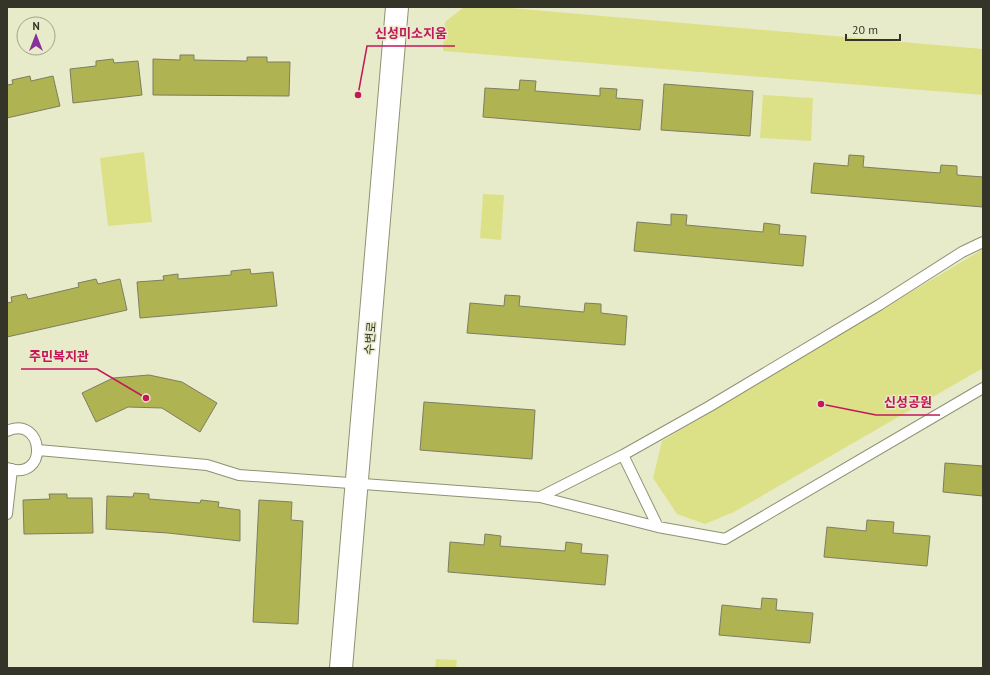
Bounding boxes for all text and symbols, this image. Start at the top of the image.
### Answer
north arrow [16,16,56,56]
scale bar [846,16,900,42]
text: N [32,19,40,33]
callout: 신성미소지움 [367,21,455,46]
text: 20 m [852,22,878,37]
text: 신성미소지움 [375,25,447,42]
street label: 수변로 [361,321,379,355]
callout: 주민복지관 [21,344,97,369]
text: 주민복지관 [29,348,89,365]
callout: 신성공원 [876,390,940,415]
text: 신성공원 [884,394,932,411]

